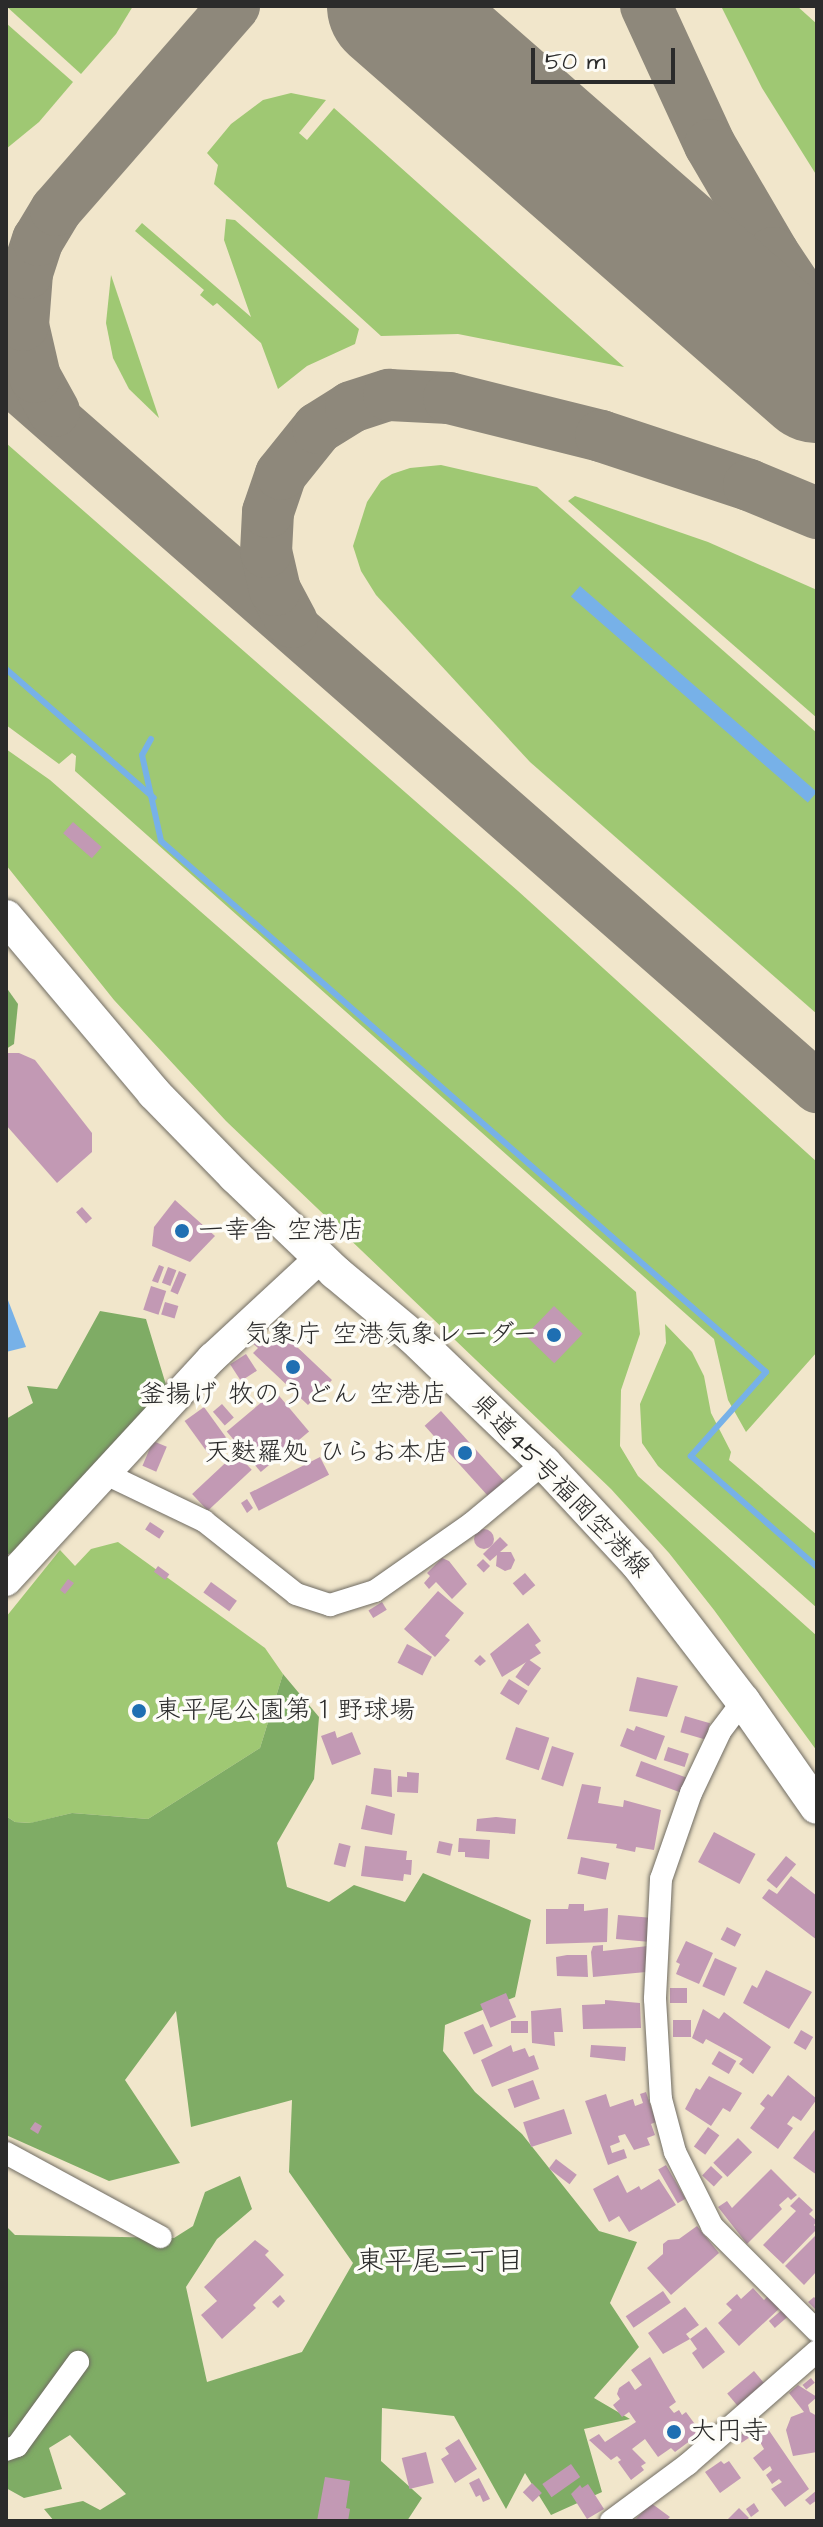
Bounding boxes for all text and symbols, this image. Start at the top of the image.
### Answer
scale bar [535,32,679,82]
text: 50 m [545,45,605,79]
place label: 一幸舎 空港店 [198,1215,364,1247]
marker: 一幸舎 空港店 [173,1222,191,1240]
place label: 気象庁 空港気象レーダー [243,1319,538,1351]
marker: 気象庁 空港気象レーダー [545,1326,563,1344]
marker: 釜揚げ 牧のうどん 空港店 [284,1358,302,1376]
place label: 釜揚げ 牧のうどん 空港店 [140,1379,446,1411]
street label: 県道45号福岡空港線 [464,1387,656,1585]
place label: 天麩羅処 ひらお本店 [205,1437,449,1469]
marker: 天麩羅処 ひらお本店 [456,1444,474,1462]
place label: 東平尾公園第１野球場 [155,1695,415,1727]
marker: 東平尾公園第１野球場 [130,1702,148,1720]
district label: 東平尾二丁目 [356,2245,524,2279]
place label: 大円寺 [690,2416,768,2448]
marker: 大円寺 [665,2423,683,2441]

